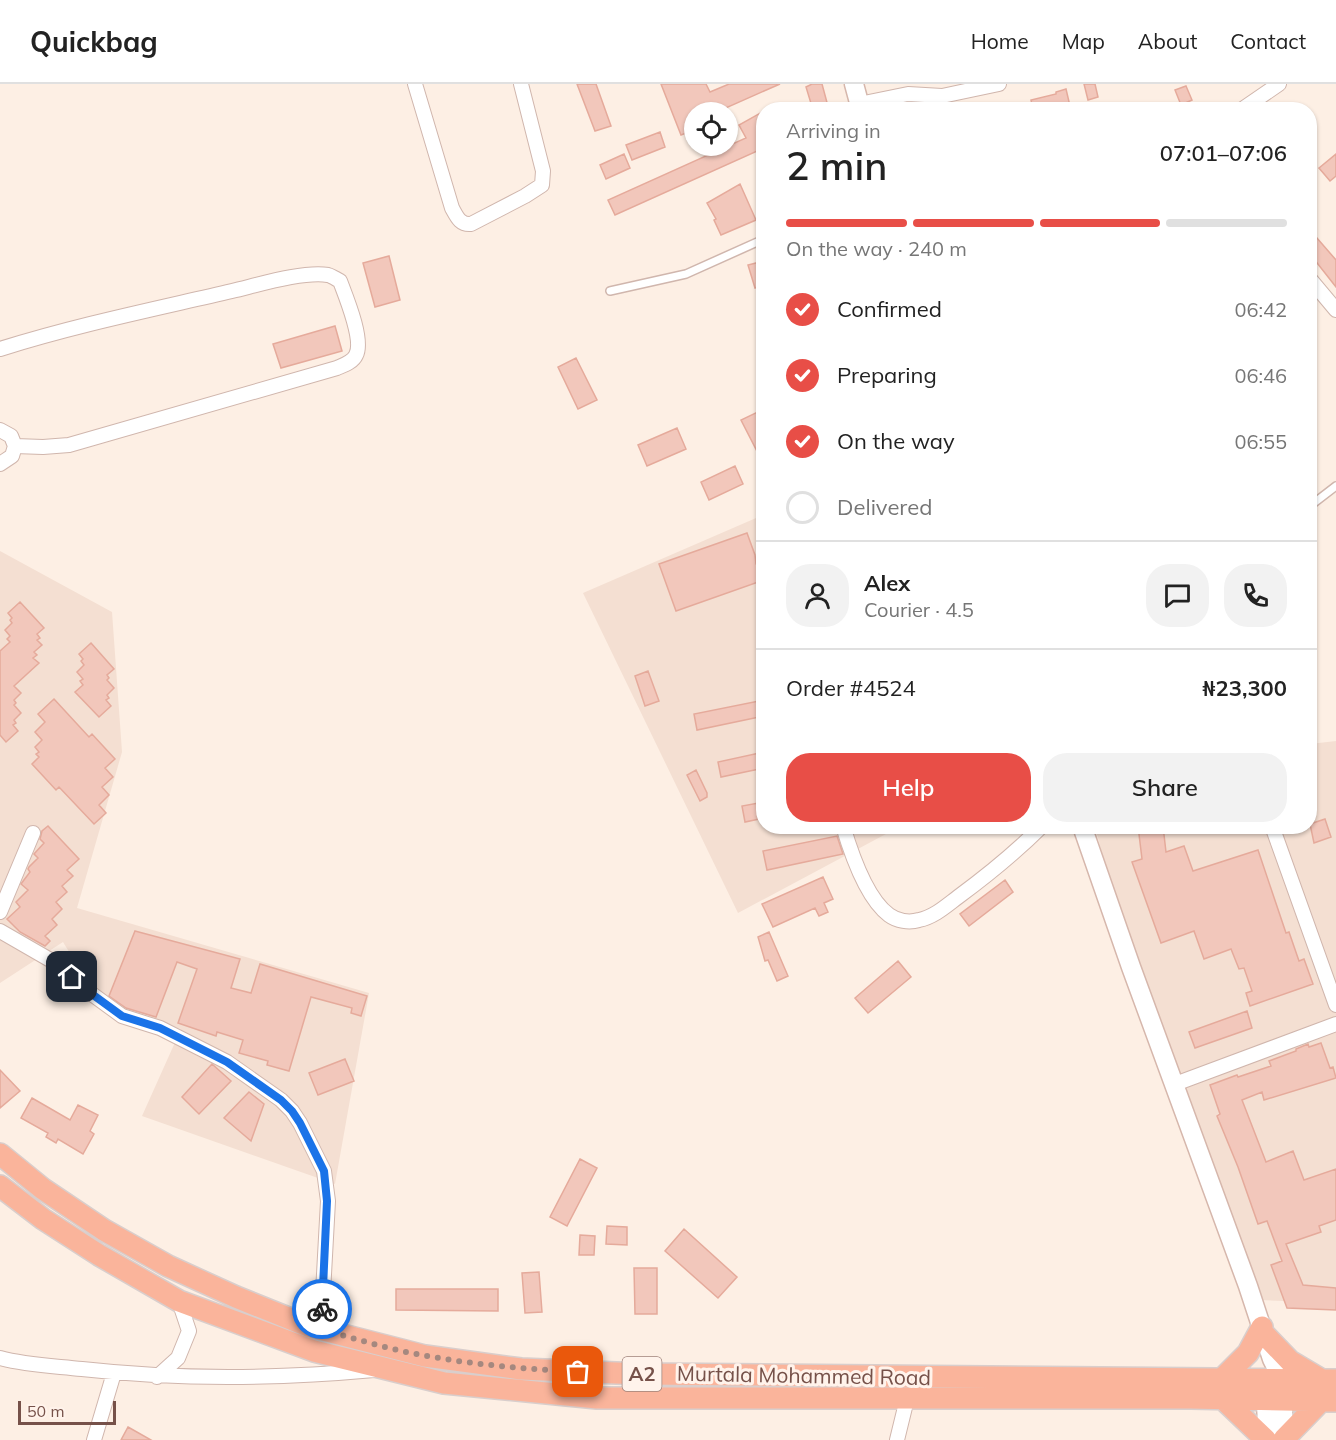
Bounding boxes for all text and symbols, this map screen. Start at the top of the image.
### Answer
text: Quickbag [30,24,158,59]
text: Home [971,28,1029,54]
text: Map [1062,28,1105,54]
text: About [1138,28,1197,54]
text: Contact [1230,28,1306,54]
map controls [684,102,738,156]
button: locate [684,102,738,156]
text: Arriving in [786,118,881,143]
text: 07:01–07:06 [1160,139,1287,167]
text: 2 min [786,141,887,190]
text: On the way · 240 m [786,236,967,261]
icon: check [786,293,819,326]
text: Confirmed [837,295,942,323]
text: 06:42 [1234,297,1287,322]
icon: check [786,359,819,392]
text: Preparing [837,361,937,389]
text: 06:46 [1234,363,1287,388]
icon: check [786,425,819,458]
text: On the way [837,427,955,455]
text: 06:55 [1234,429,1287,454]
text: Delivered [837,493,932,521]
button: person [786,564,849,627]
button: chat [1146,564,1209,627]
button: phone [1224,564,1287,627]
text: Alex [864,569,910,597]
text: Courier · 4.5 [864,597,974,622]
text: Order #4524 [786,674,916,702]
text: ₦23,300 [1202,674,1287,702]
button: Help [786,753,1031,822]
button: Share [1043,753,1287,822]
pin [46,951,97,1002]
icon: home [55,960,88,993]
courier [292,1279,352,1339]
icon: bike [306,1293,339,1326]
pin [552,1346,603,1397]
icon: bag [561,1355,594,1388]
road number: A2 [622,1357,662,1391]
street label: Murtala Mohammed Road [677,1360,931,1390]
scale bar [18,1398,116,1426]
text: 50 m [27,1401,64,1421]

